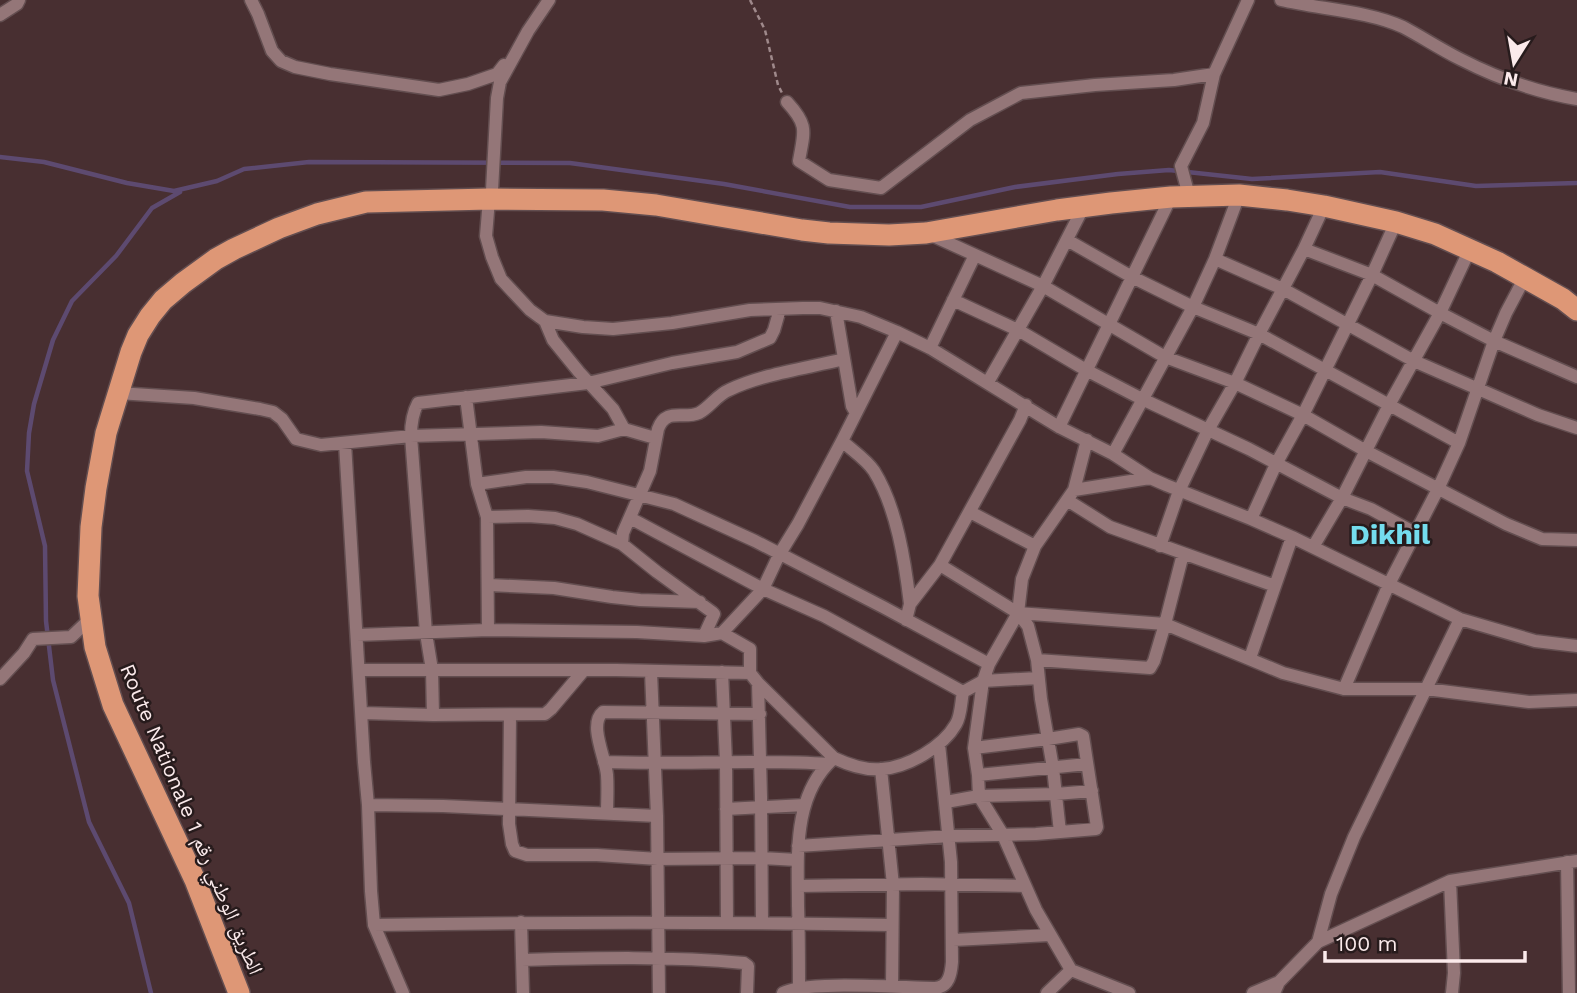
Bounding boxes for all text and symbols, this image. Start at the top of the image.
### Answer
north arrow [1479,28,1549,98]
text: N [1502,67,1520,92]
district label: Dikhil [1350,518,1431,551]
street label: Route Nationale الطريق الوطني رقم 1 [111,660,269,980]
scale bar [1325,920,1524,964]
text: 100 m [1336,931,1398,956]

